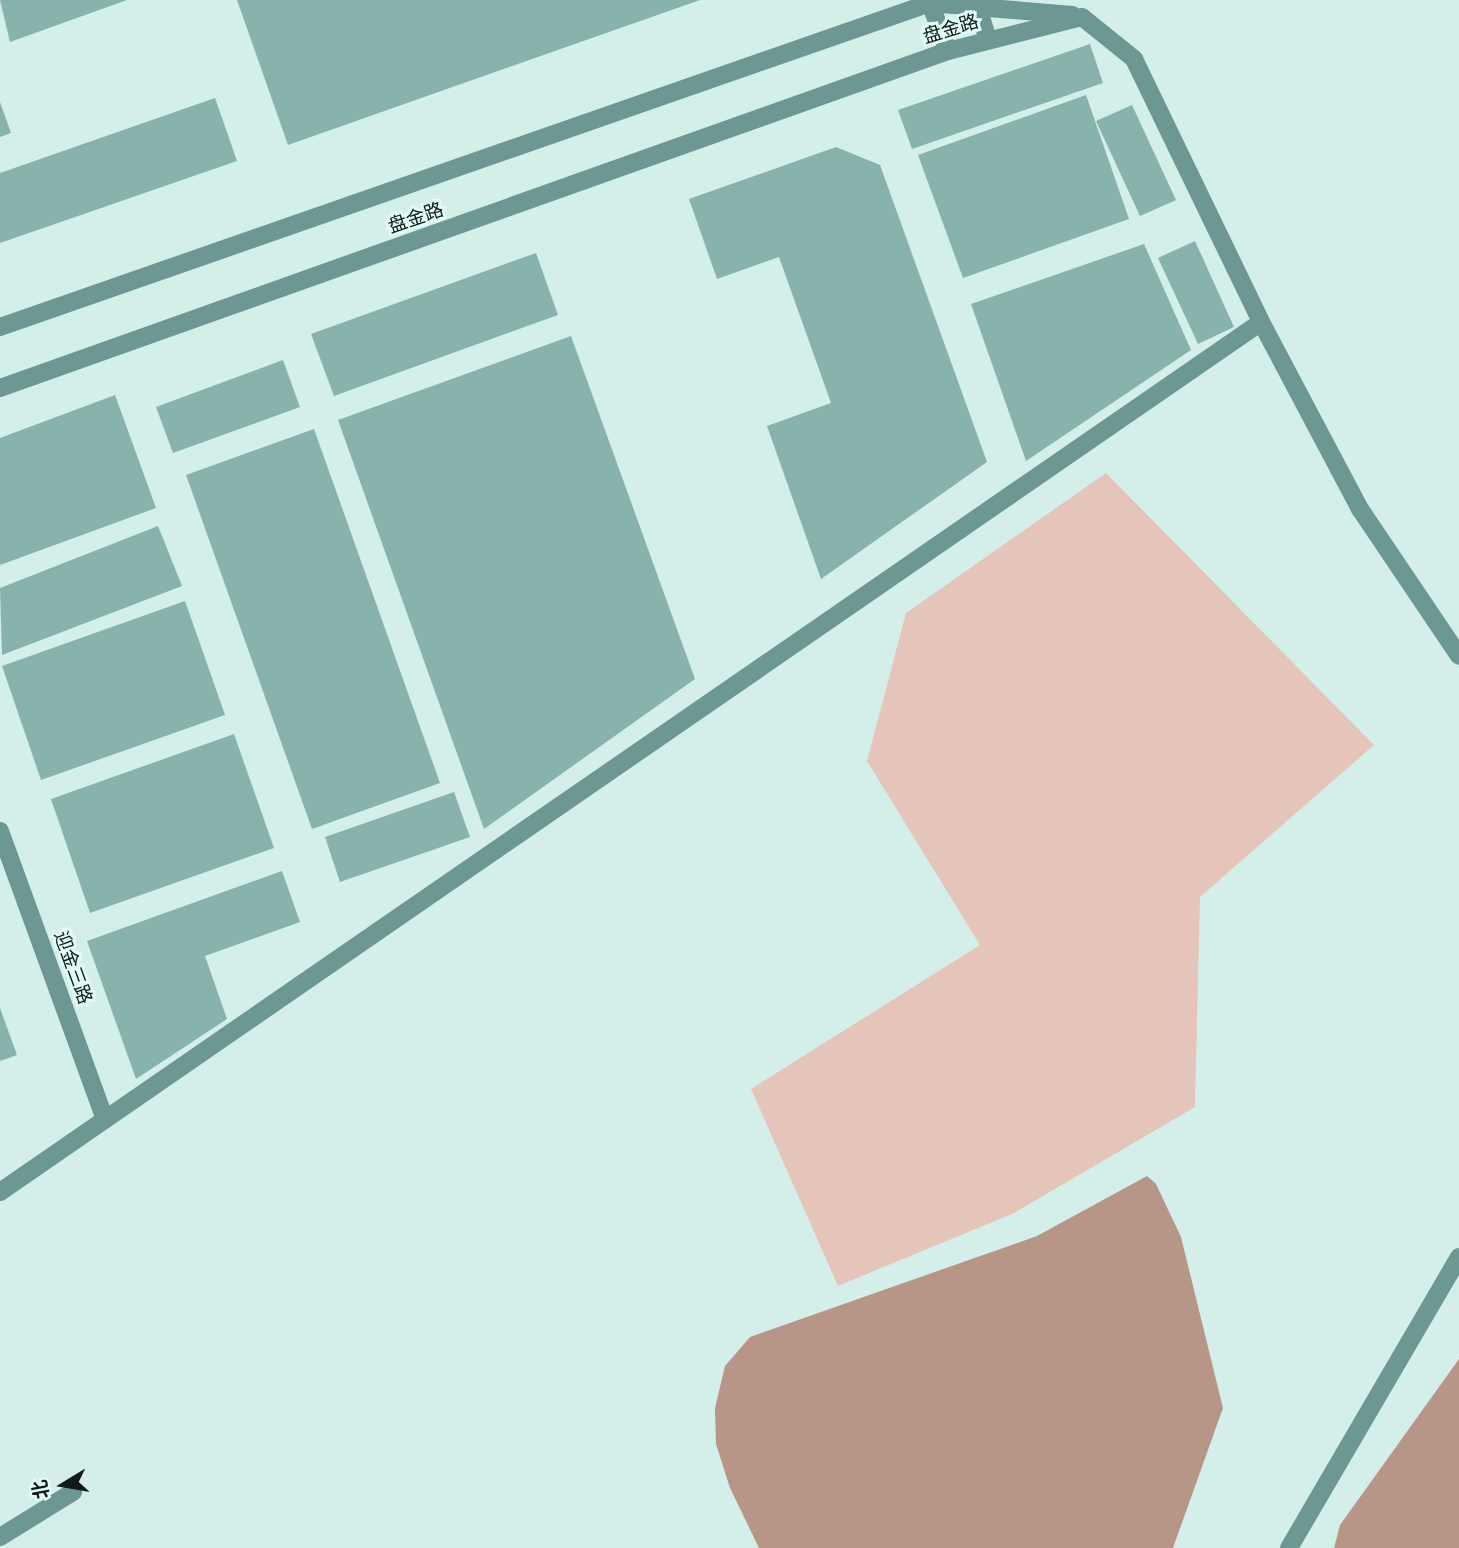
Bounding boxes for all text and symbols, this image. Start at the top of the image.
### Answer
street label: 盘金路 [920,11,982,49]
street label: 盘金路 [385,199,447,239]
street label: 迎金三路 [48,928,96,1008]
north arrow [28,1450,98,1520]
text: 北 [27,1477,57,1501]

